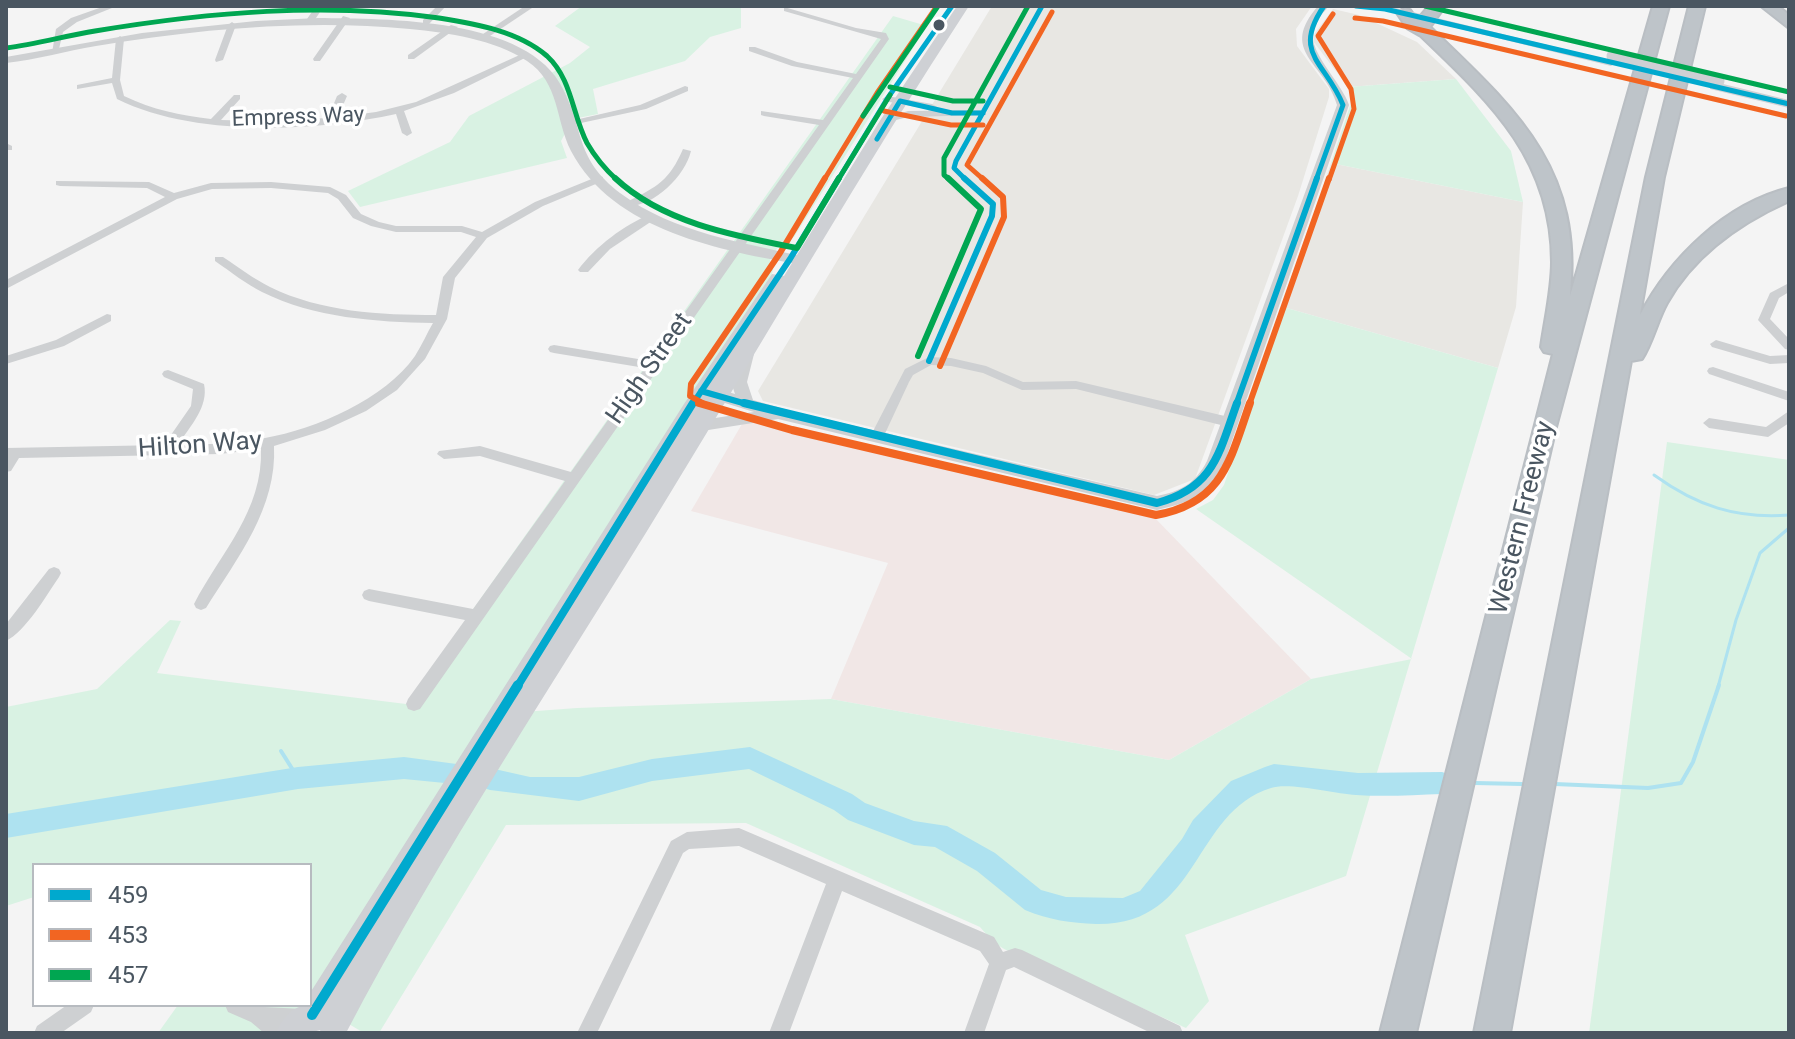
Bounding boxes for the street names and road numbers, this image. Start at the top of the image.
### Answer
street label: Empress Way [231,102,365,134]
street label: High Street [600,307,700,431]
street label: Western Freeway [1484,418,1562,618]
street label: Hilton Way [137,426,263,466]

